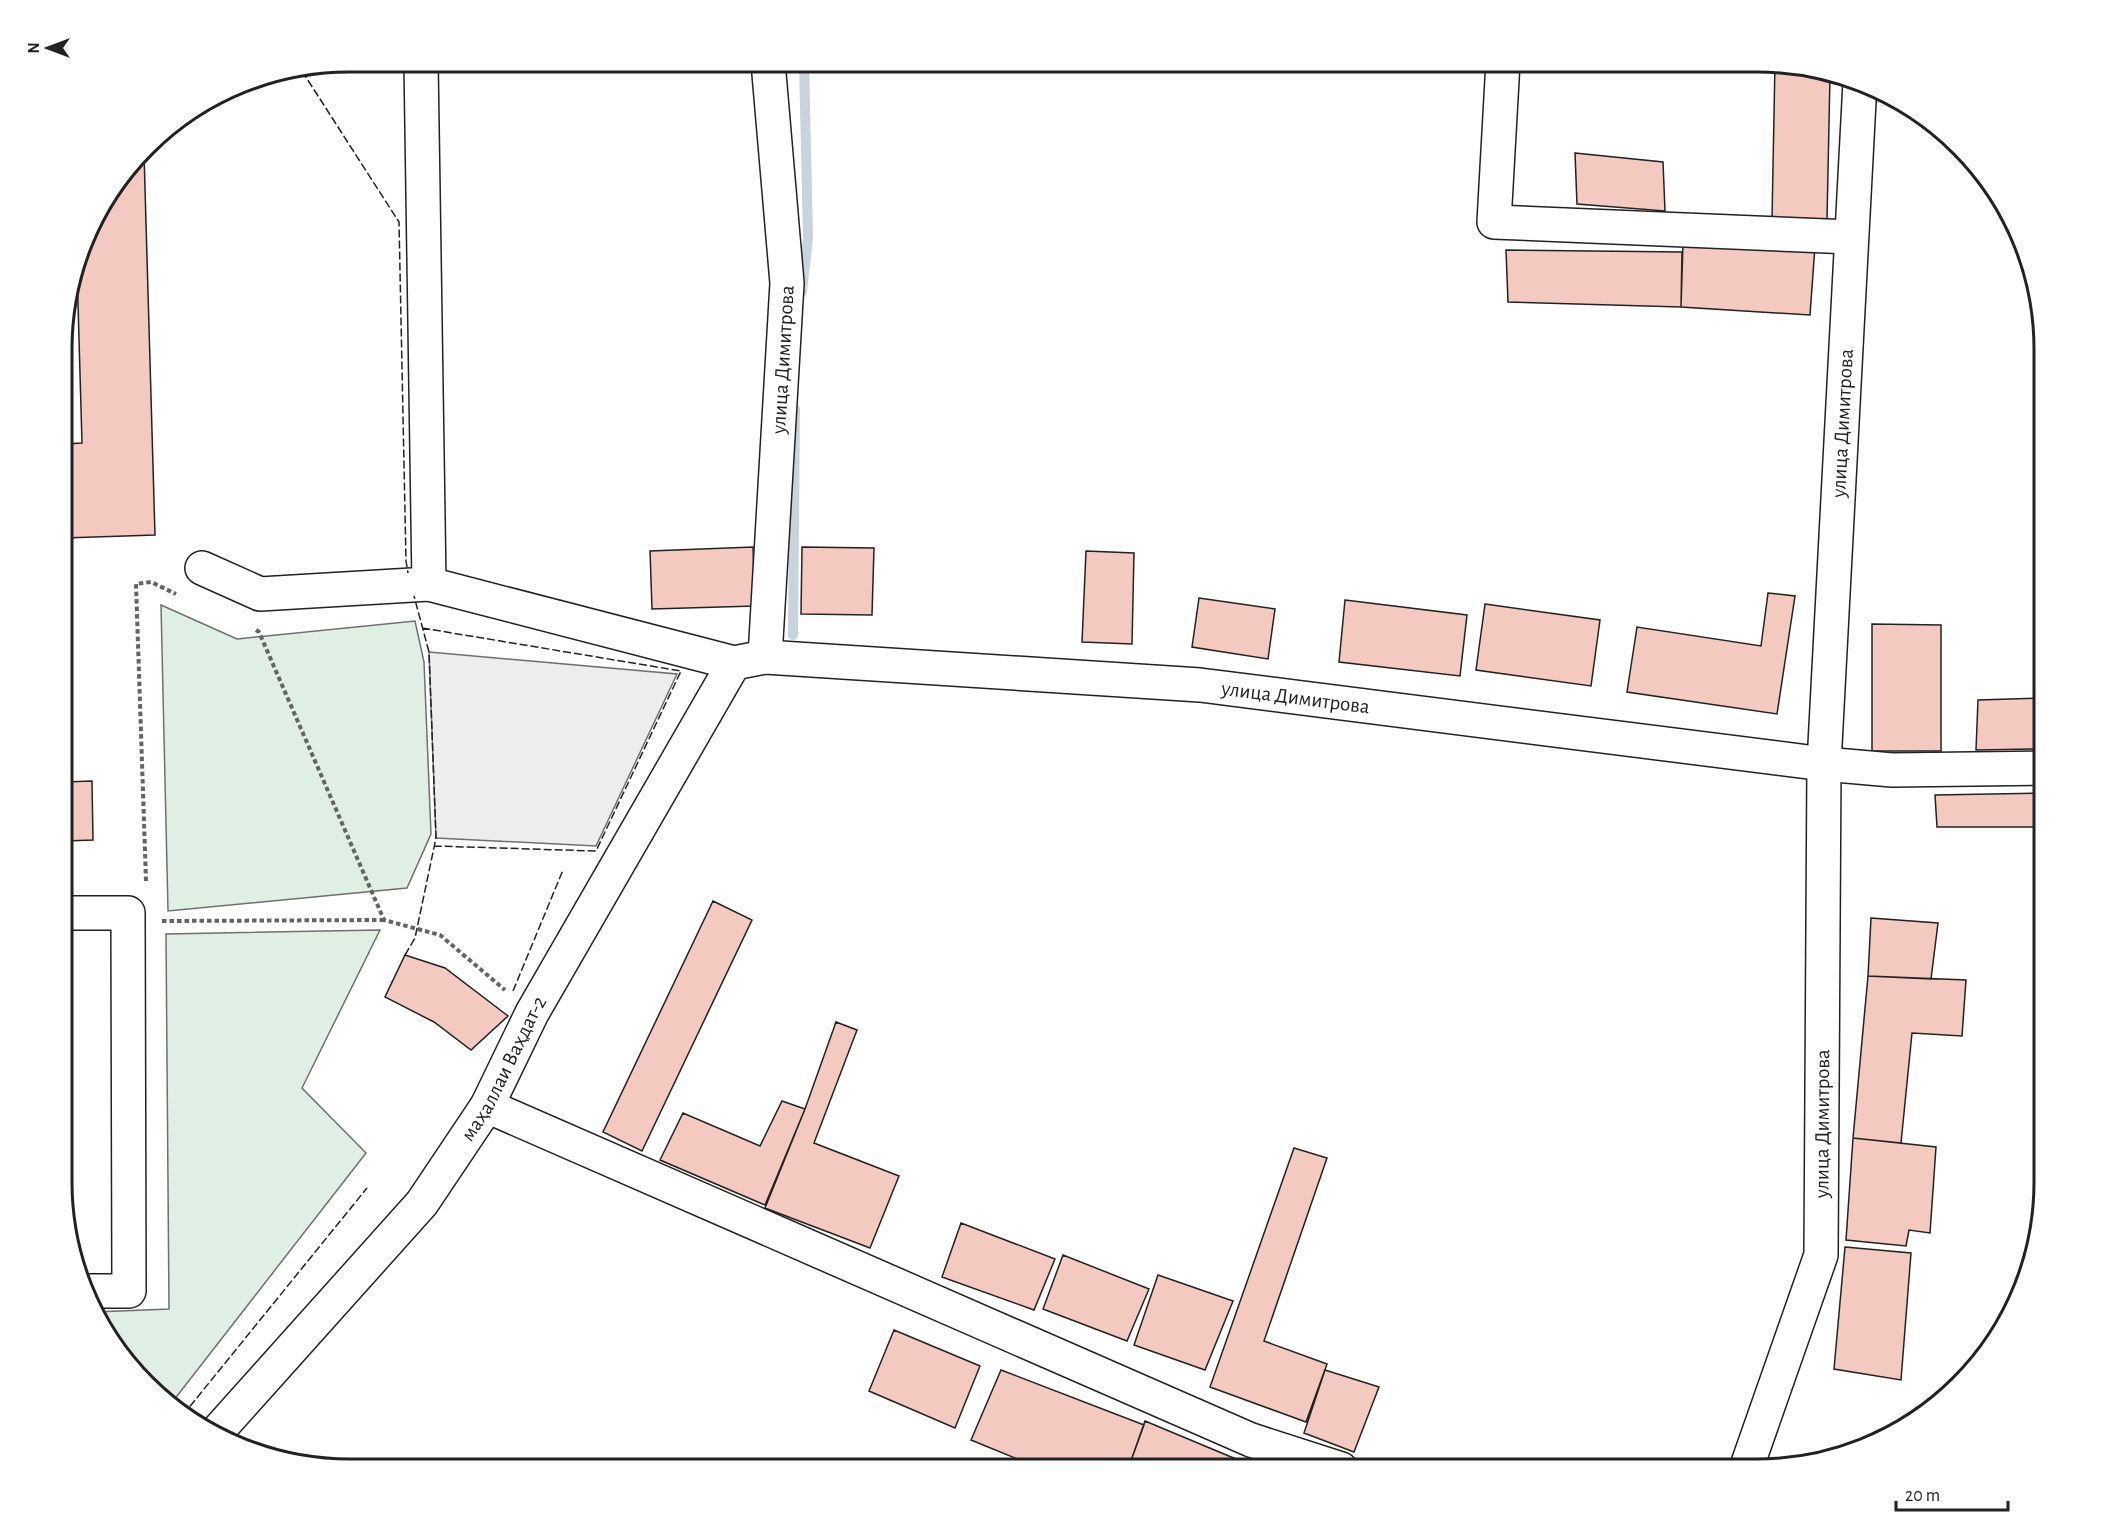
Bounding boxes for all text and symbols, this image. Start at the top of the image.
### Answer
north arrow [18,18,78,78]
text: N [26,42,42,54]
street label: улица Димитрова [768,284,798,436]
street label: улица Димитрова [1828,348,1857,499]
street label: улица Димитрова [1219,678,1371,717]
street label: маҳаллаи Ваҳдат-2 [457,992,551,1145]
street label: улица Димитрова [1811,1049,1833,1199]
scale bar [1896,1474,2008,1512]
text: 20 m [1905,1487,1940,1505]

